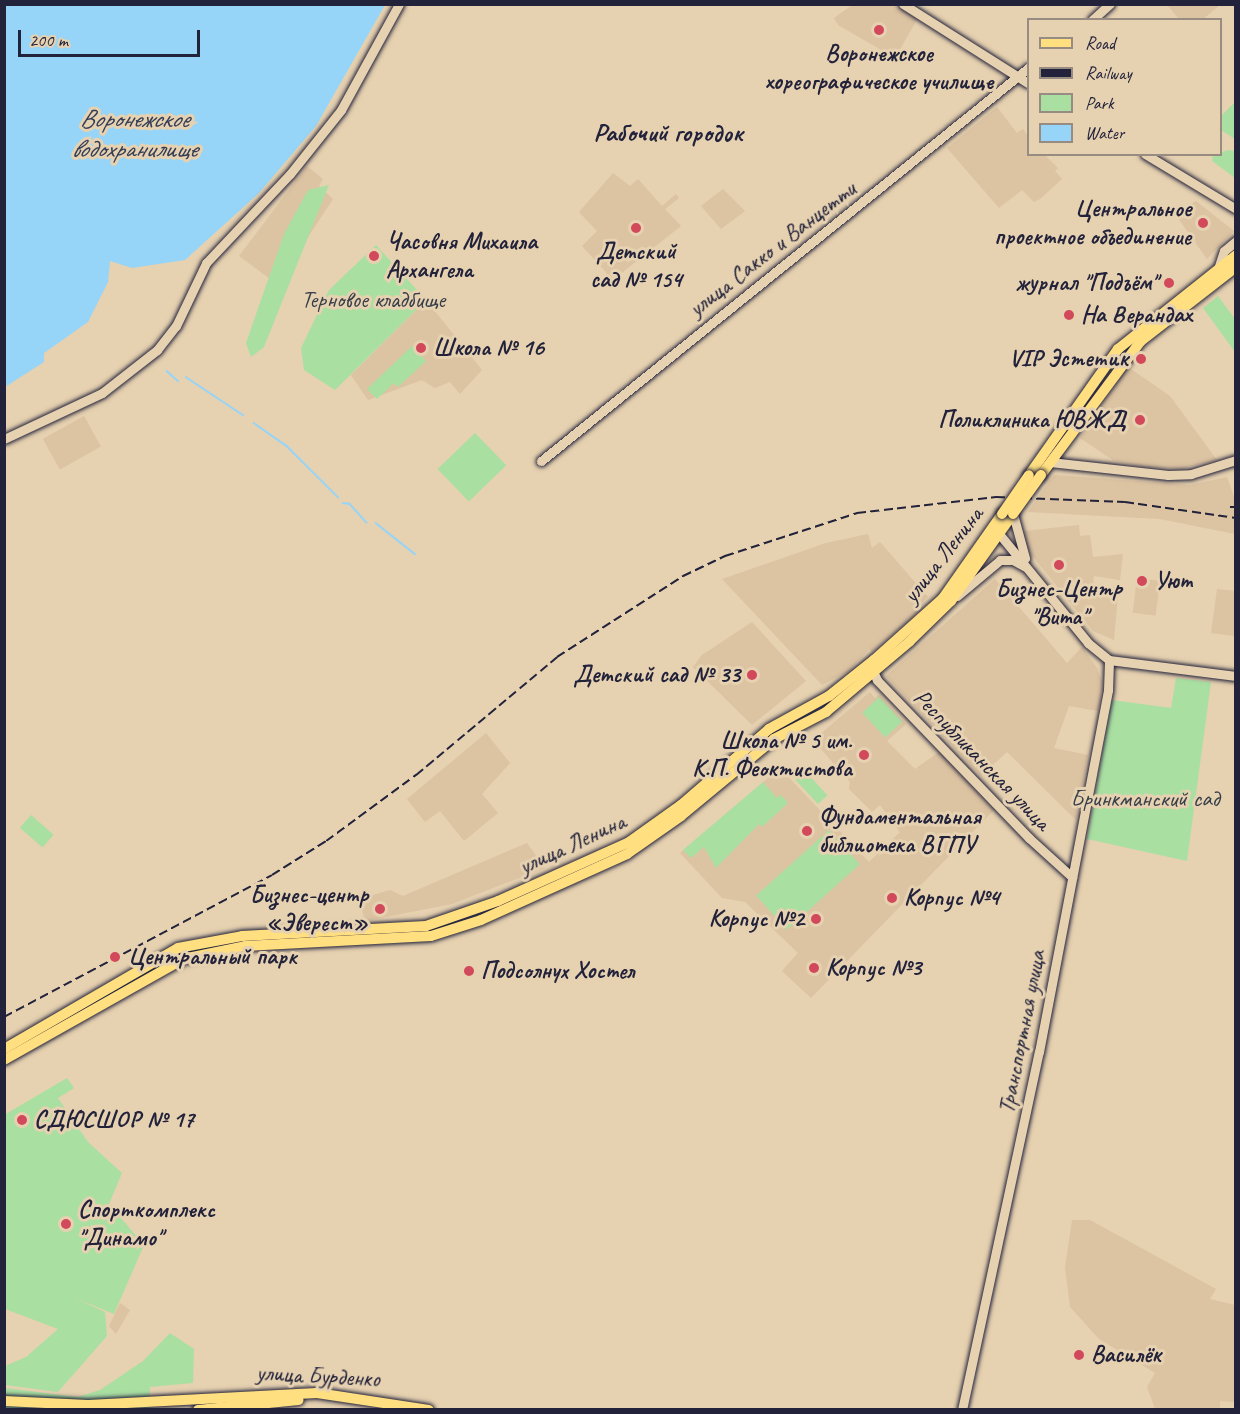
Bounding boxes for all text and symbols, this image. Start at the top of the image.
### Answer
scale bar [21,18,202,56]
legend [1027,18,1222,156]
marker: Воронежское хореографическое училище [872,23,886,37]
text: 200 m [29,29,68,51]
text: Road [1085,32,1115,54]
place label: Воронежское хореографическое училище [766,40,992,96]
text: Railway [1085,62,1132,84]
text: Park [1085,92,1114,114]
water label: Воронежское водохранилище [71,103,197,164]
district label: Рабочий городок [594,117,742,149]
text: Water [1085,122,1124,144]
street label: улица Сакко и Ванцетти [683,175,861,323]
place label: Центральное проектное объединение [994,195,1191,251]
marker: Центральное проектное объединение [1196,216,1210,230]
marker: Детский сад № 154 [629,221,643,235]
place label: Часовня Михаила Архангела [386,228,537,284]
place label: Детский сад № 154 [590,238,682,294]
marker: Часовня Михаила Архангела [367,249,381,263]
place label: журнал "Подъём" [1015,269,1157,297]
marker: журнал "Подъём" [1162,276,1176,290]
park label: Терновое кладбище [299,286,447,314]
place label: На Верандах [1081,301,1190,329]
marker: На Верандах [1062,308,1076,322]
place label: Школа № 16 [433,334,544,362]
marker: Школа № 16 [414,341,428,355]
place label: VIP Эстетик [1009,345,1128,373]
marker: VIP Эстетик [1132,350,1150,368]
place label: Поликлиника ЮВЖД [938,406,1126,434]
marker: Поликлиника ЮВЖД [1131,411,1149,429]
street label: улица Ленина [897,501,989,609]
marker: Бизнес-Центр "Вита" [1052,558,1066,572]
place label: Уют [1154,567,1192,595]
marker: Уют [1135,574,1149,588]
place label: Бизнес-Центр "Вита" [996,575,1122,631]
place label: Детский сад № 33 [573,661,740,689]
marker: Детский сад № 33 [745,668,759,682]
street label: Республиканская улица [907,683,1057,837]
place label: Школа № 5 им. К.П. Феоктистова [692,727,852,783]
marker: Школа № 5 им. К.П. Феоктистова [857,748,871,762]
park label: Бринкманский сад [1071,785,1219,813]
place label: Фундаментальная библиотека ВГПУ [819,803,981,859]
street label: улица Ленина [514,807,630,881]
marker: Фундаментальная библиотека ВГПУ [800,824,814,838]
place label: Бизнес-центр «Эверест» [250,881,368,937]
place label: Корпус №4 [904,884,999,912]
marker: Корпус №4 [885,891,899,905]
marker: Бизнес-центр «Эверест» [373,902,387,916]
place label: Корпус №2 [709,905,804,933]
marker: Корпус №2 [809,912,823,926]
place label: Центральный парк [128,943,297,971]
street label: Транспортная улица [992,947,1052,1117]
marker: Центральный парк [106,948,124,966]
place label: Корпус №3 [826,954,921,982]
place label: Подсолнух Хостел [481,957,637,985]
marker: Корпус №3 [807,961,821,975]
marker: Подсолнух Хостел [462,964,476,978]
place label: СДЮСШОР № 17 [34,1106,194,1134]
marker: СДЮСШОР № 17 [15,1113,29,1127]
place label: Спорткомплекс "Динамо" [78,1196,215,1252]
marker: Спорткомплекс "Динамо" [59,1217,73,1231]
place label: Василёк [1091,1341,1161,1369]
marker: Василёк [1072,1348,1086,1362]
street label: улица Бурденко [256,1358,380,1394]

